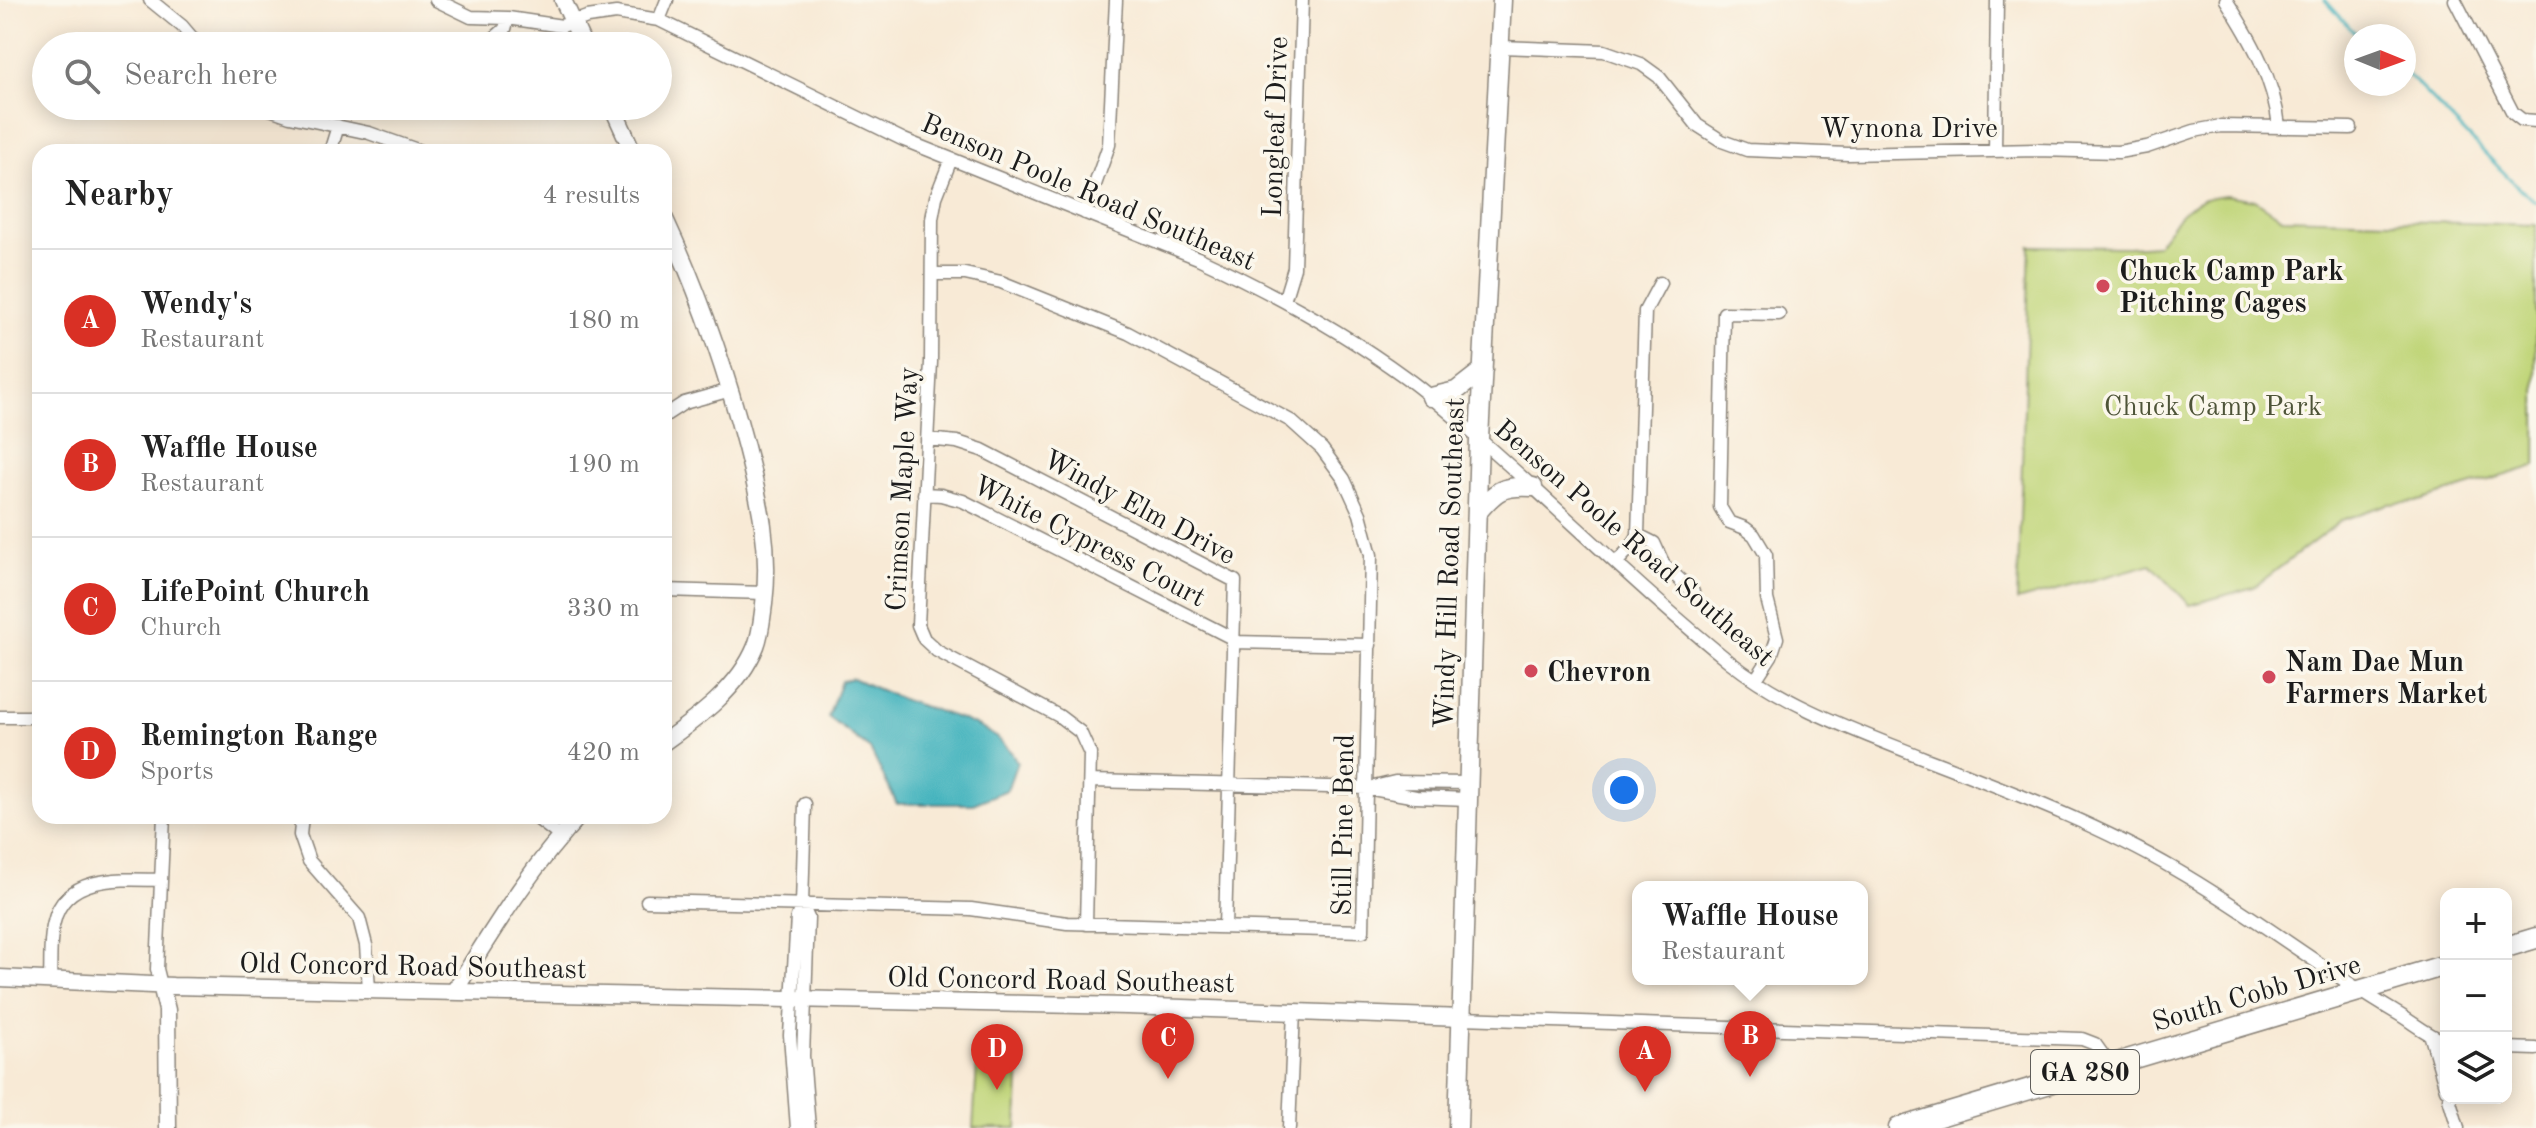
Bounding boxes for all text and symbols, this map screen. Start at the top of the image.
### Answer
north arrow [2344,24,2416,96]
search box [32,32,672,120]
street label: Longleaf Drive [1260,36,1294,218]
icon: search [60,54,104,98]
text: Search here [124,61,278,91]
street label: Benson Poole Road Southeast [917,111,1259,277]
street label: Wynona Drive [1820,116,1998,144]
text: Nearby [64,179,174,213]
text: 4 results [542,183,640,209]
place label: Chuck Camp Park Pitching Cages [2119,259,2344,319]
marker: Chuck Camp Park Pitching Cages [2094,277,2112,295]
text: Wendy's [140,290,252,320]
text: A [80,308,100,334]
text: 180 m [567,308,640,334]
text: Restaurant [140,327,264,353]
street label: Crimson Maple Way [884,366,924,612]
park label: Chuck Camp Park [2104,394,2322,422]
street label: Windy Hill Road Southeast [1431,397,1471,729]
street label: Benson Poole Road Southeast [1488,416,1778,673]
text: Waffle House [140,434,318,464]
street label: Windy Elm Drive [1038,446,1239,571]
text: B [81,452,99,478]
text: 190 m [567,452,640,478]
text: Restaurant [140,471,264,497]
street label: White Cypress Court [968,472,1209,613]
text: LifePoint Church [140,578,370,608]
text: C [81,596,99,622]
text: 330 m [567,596,640,622]
text: Church [140,615,222,641]
place label: Nam Dae Mun Farmers Market [2285,650,2487,710]
place label: Chevron [1547,660,1651,688]
marker: Chevron [1522,662,1540,680]
marker: Nam Dae Mun Farmers Market [2260,668,2278,686]
text: Remington Range [140,722,378,752]
street label: Still Pine Bend [1329,734,1361,916]
text: D [80,740,100,766]
text: 420 m [567,740,640,766]
text: Sports [140,759,214,785]
your location [1604,770,1644,810]
popup [1632,881,1868,985]
map controls [2440,888,2512,1104]
button: + [2440,888,2512,960]
text: Waffle House [1661,902,1839,932]
text: Restaurant [1661,939,1785,965]
street label: Old Concord Road Southeast [239,951,587,985]
street label: South Cobb Drive [2149,952,2364,1038]
button: − [2440,960,2512,1032]
street label: Old Concord Road Southeast [887,965,1235,999]
pin: B [1724,1011,1776,1077]
pin: C [1142,1013,1194,1079]
pin: D [971,1024,1023,1090]
pin: A [1619,1026,1671,1092]
button: layers [2440,1032,2512,1104]
road number: GA 280 [2031,1050,2139,1094]

